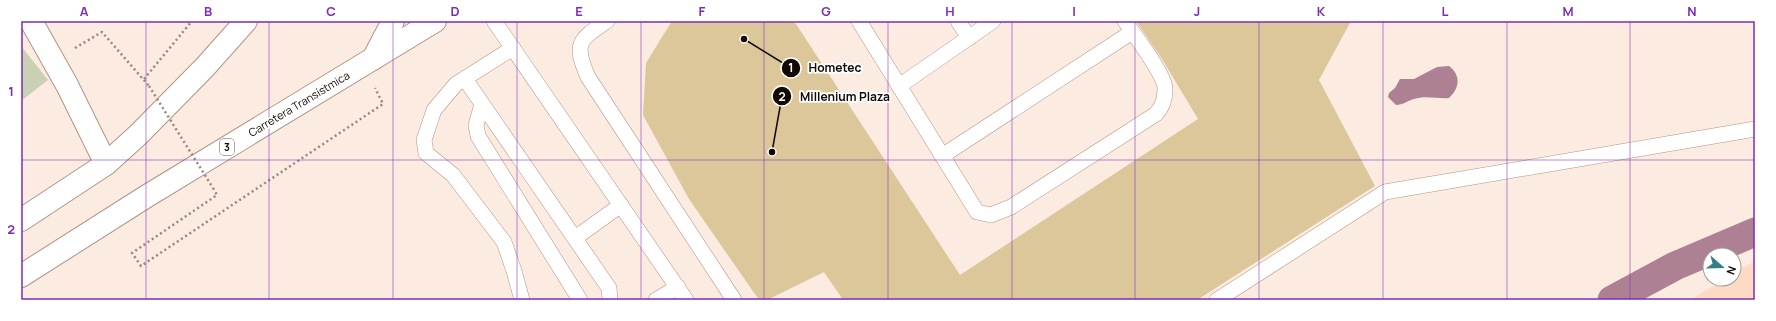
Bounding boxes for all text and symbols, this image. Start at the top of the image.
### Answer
text: A [80,2,89,20]
text: B [204,2,212,20]
text: C [326,2,336,20]
text: D [450,2,460,20]
text: E [575,2,583,20]
text: F [699,2,706,20]
text: G [821,2,831,20]
text: H [945,2,955,20]
text: I [1072,2,1076,20]
text: J [1194,2,1200,20]
text: K [1317,2,1326,20]
text: L [1442,2,1449,20]
text: M [1562,2,1574,20]
text: N [1687,2,1697,20]
callout: Hometec [781,56,870,80]
text: 1 [788,59,794,76]
text: Hometec [809,59,862,76]
street label: Carretera Transístmica [245,67,352,140]
text: 1 [8,82,14,100]
callout: Millenium Plaza [772,84,898,108]
text: 2 [778,88,786,105]
text: Millenium Plaza [800,88,890,105]
road number: 3 [220,139,234,155]
text: 2 [7,220,15,238]
north arrow [1702,247,1742,287]
text: N [1723,264,1740,277]

